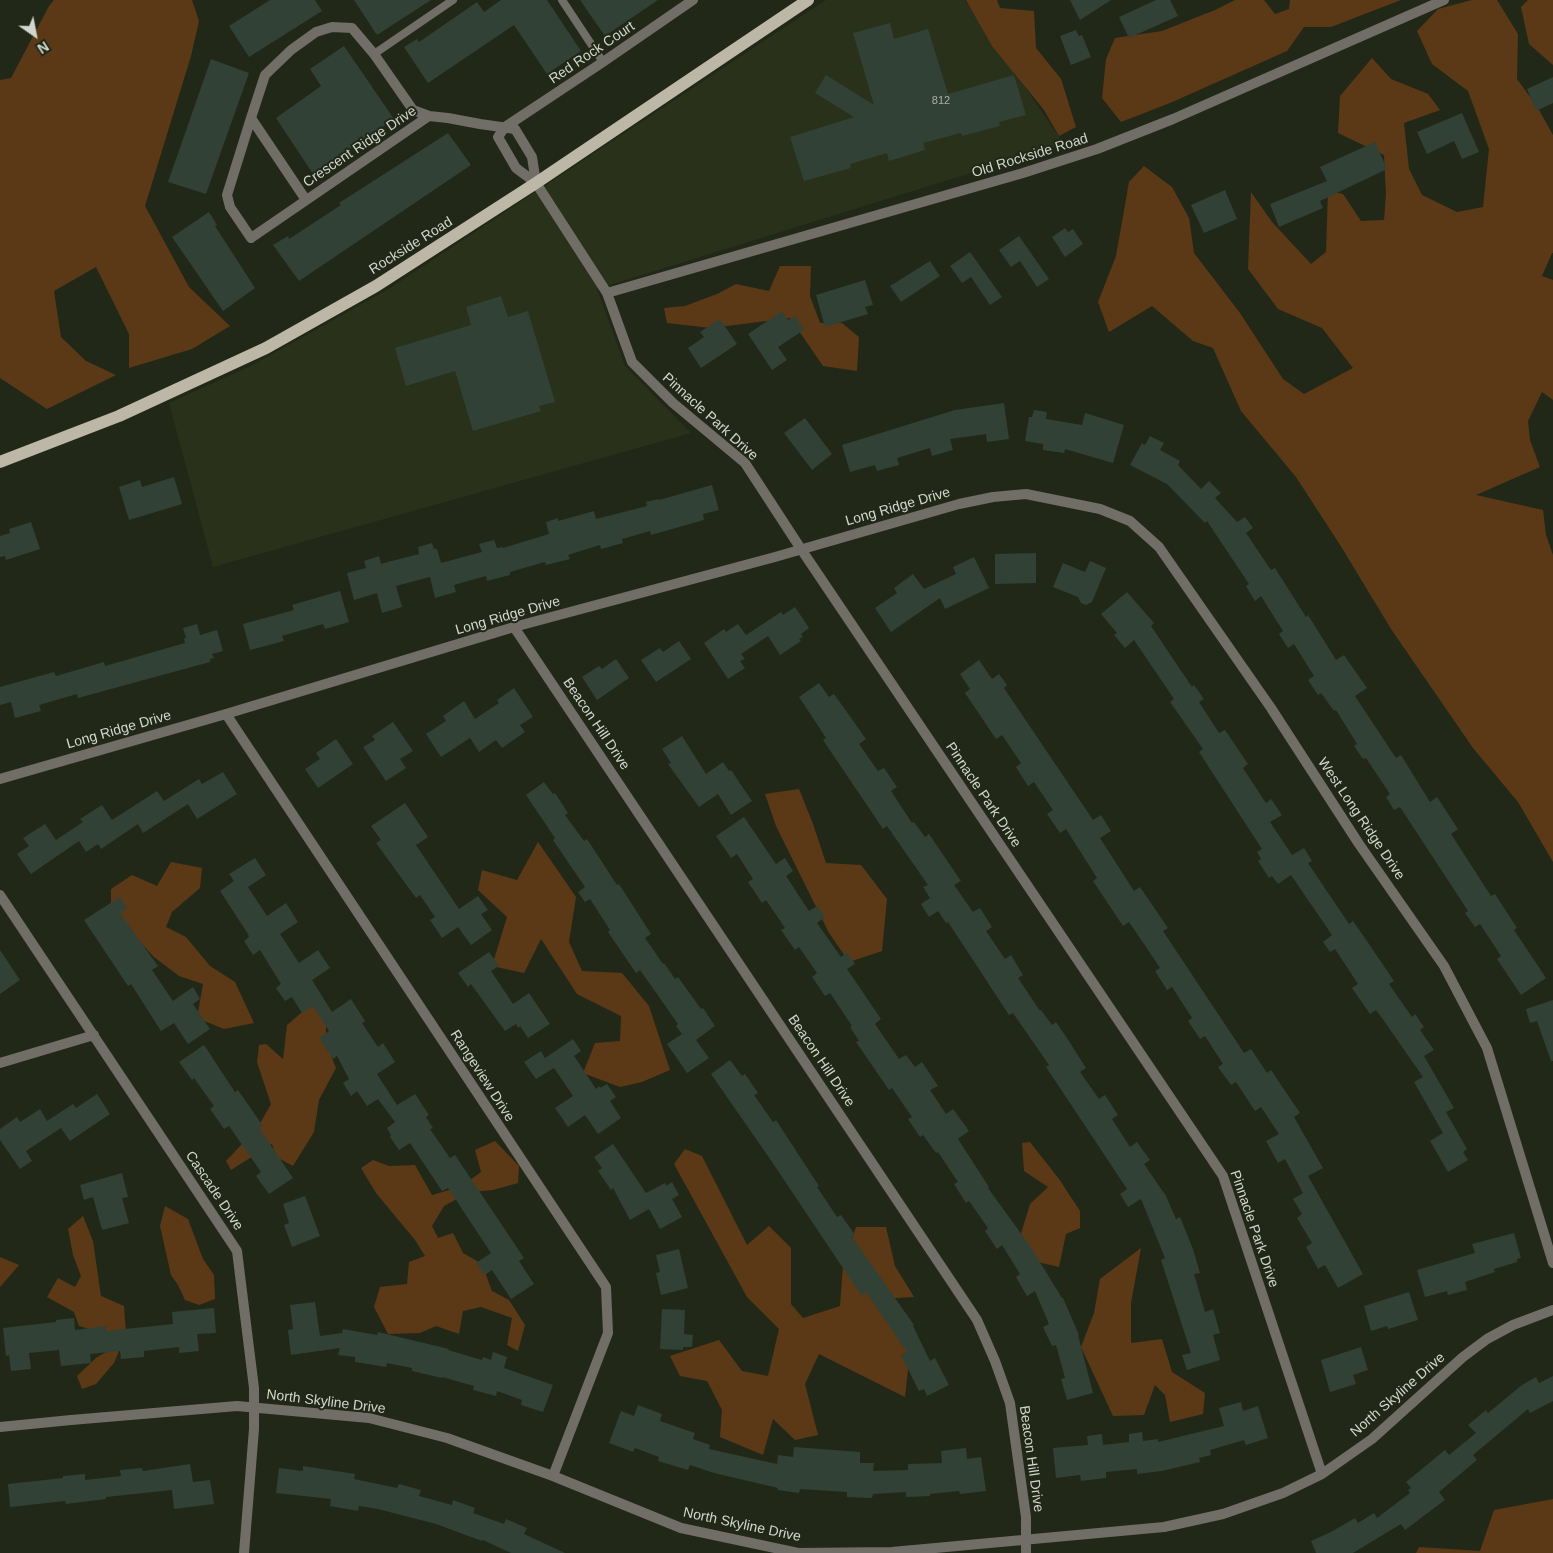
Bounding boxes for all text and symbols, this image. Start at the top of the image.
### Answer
north arrow [10,10,60,60]
street label: Red Rock Court [546,18,638,88]
text: N [35,38,52,57]
house number: 812 [932,94,950,108]
street label: Crescent Ridge Drive [300,103,420,191]
street label: Old Rockside Road [970,130,1090,182]
street label: Rockside Road [366,214,456,278]
street label: Pinnacle Park Drive [659,370,761,464]
street label: Long Ridge Drive [844,484,952,530]
street label: Long Ridge Drive [454,593,562,639]
street label: Beacon Hill Drive [559,675,633,773]
street label: Long Ridge Drive [65,707,173,753]
street label: Pinnacle Park Drive [942,739,1024,851]
street label: West Long Ridge Drive [1314,755,1408,883]
street label: Beacon Hill Drive [784,1012,858,1110]
street label: Rangeview Drive [446,1027,518,1125]
street label: Cascade Drive [181,1148,247,1234]
street label: Pinnacle Park Drive [1226,1168,1282,1290]
street label: North Skyline Drive [1347,1349,1449,1441]
street label: North Skyline Drive [266,1386,386,1418]
street label: Beacon Hill Drive [1015,1405,1047,1513]
street label: North Skyline Drive [682,1504,802,1546]

